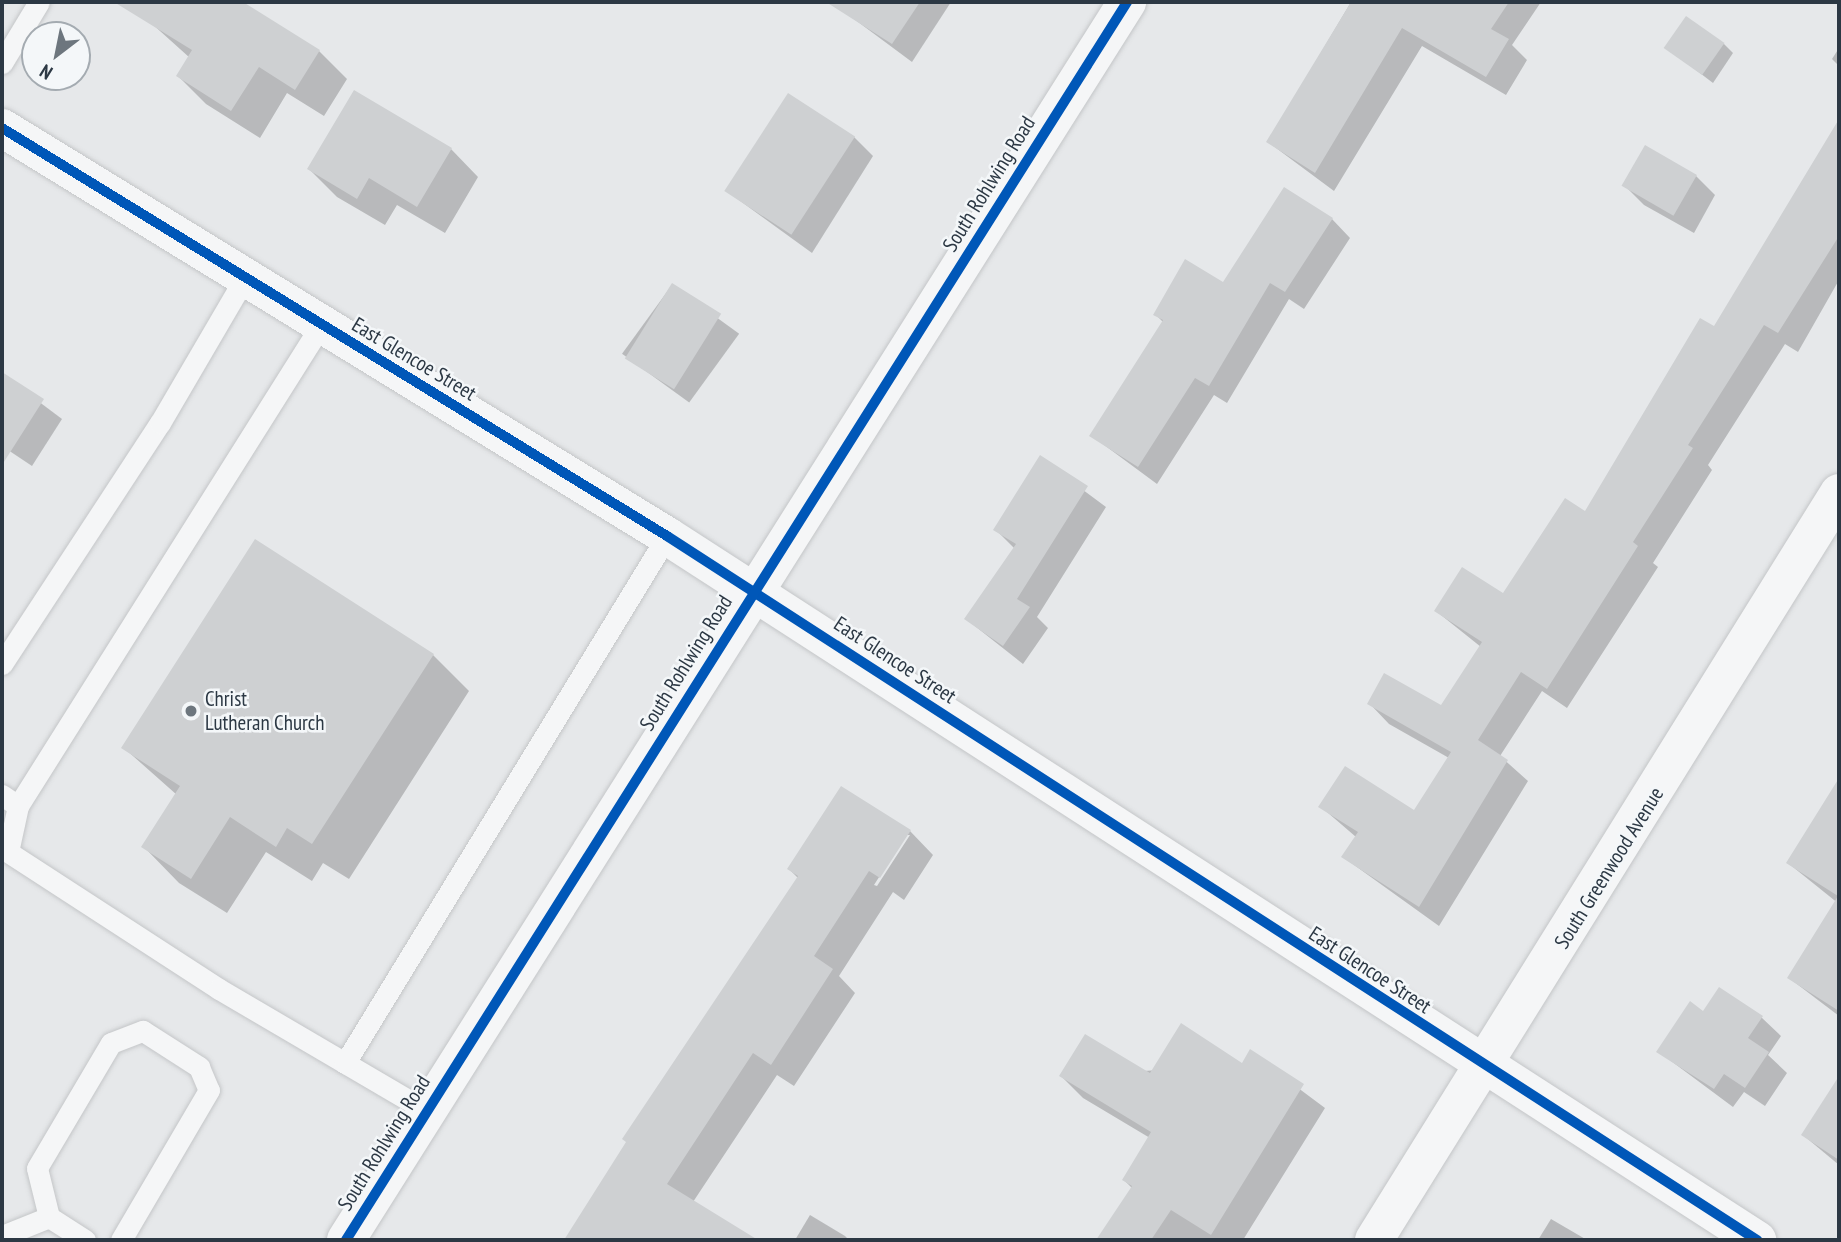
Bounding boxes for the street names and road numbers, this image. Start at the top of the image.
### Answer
street label: South Rohlwing Road [937,112,1041,256]
street label: East Glencoe Street [347,312,481,406]
street label: South Rohlwing Road [634,591,738,735]
street label: East Glencoe Street [829,611,961,709]
street label: South Greenwood Avenue [1549,782,1669,954]
street label: East Glencoe Street [1304,921,1436,1019]
street label: South Rohlwing Road [332,1071,436,1215]

